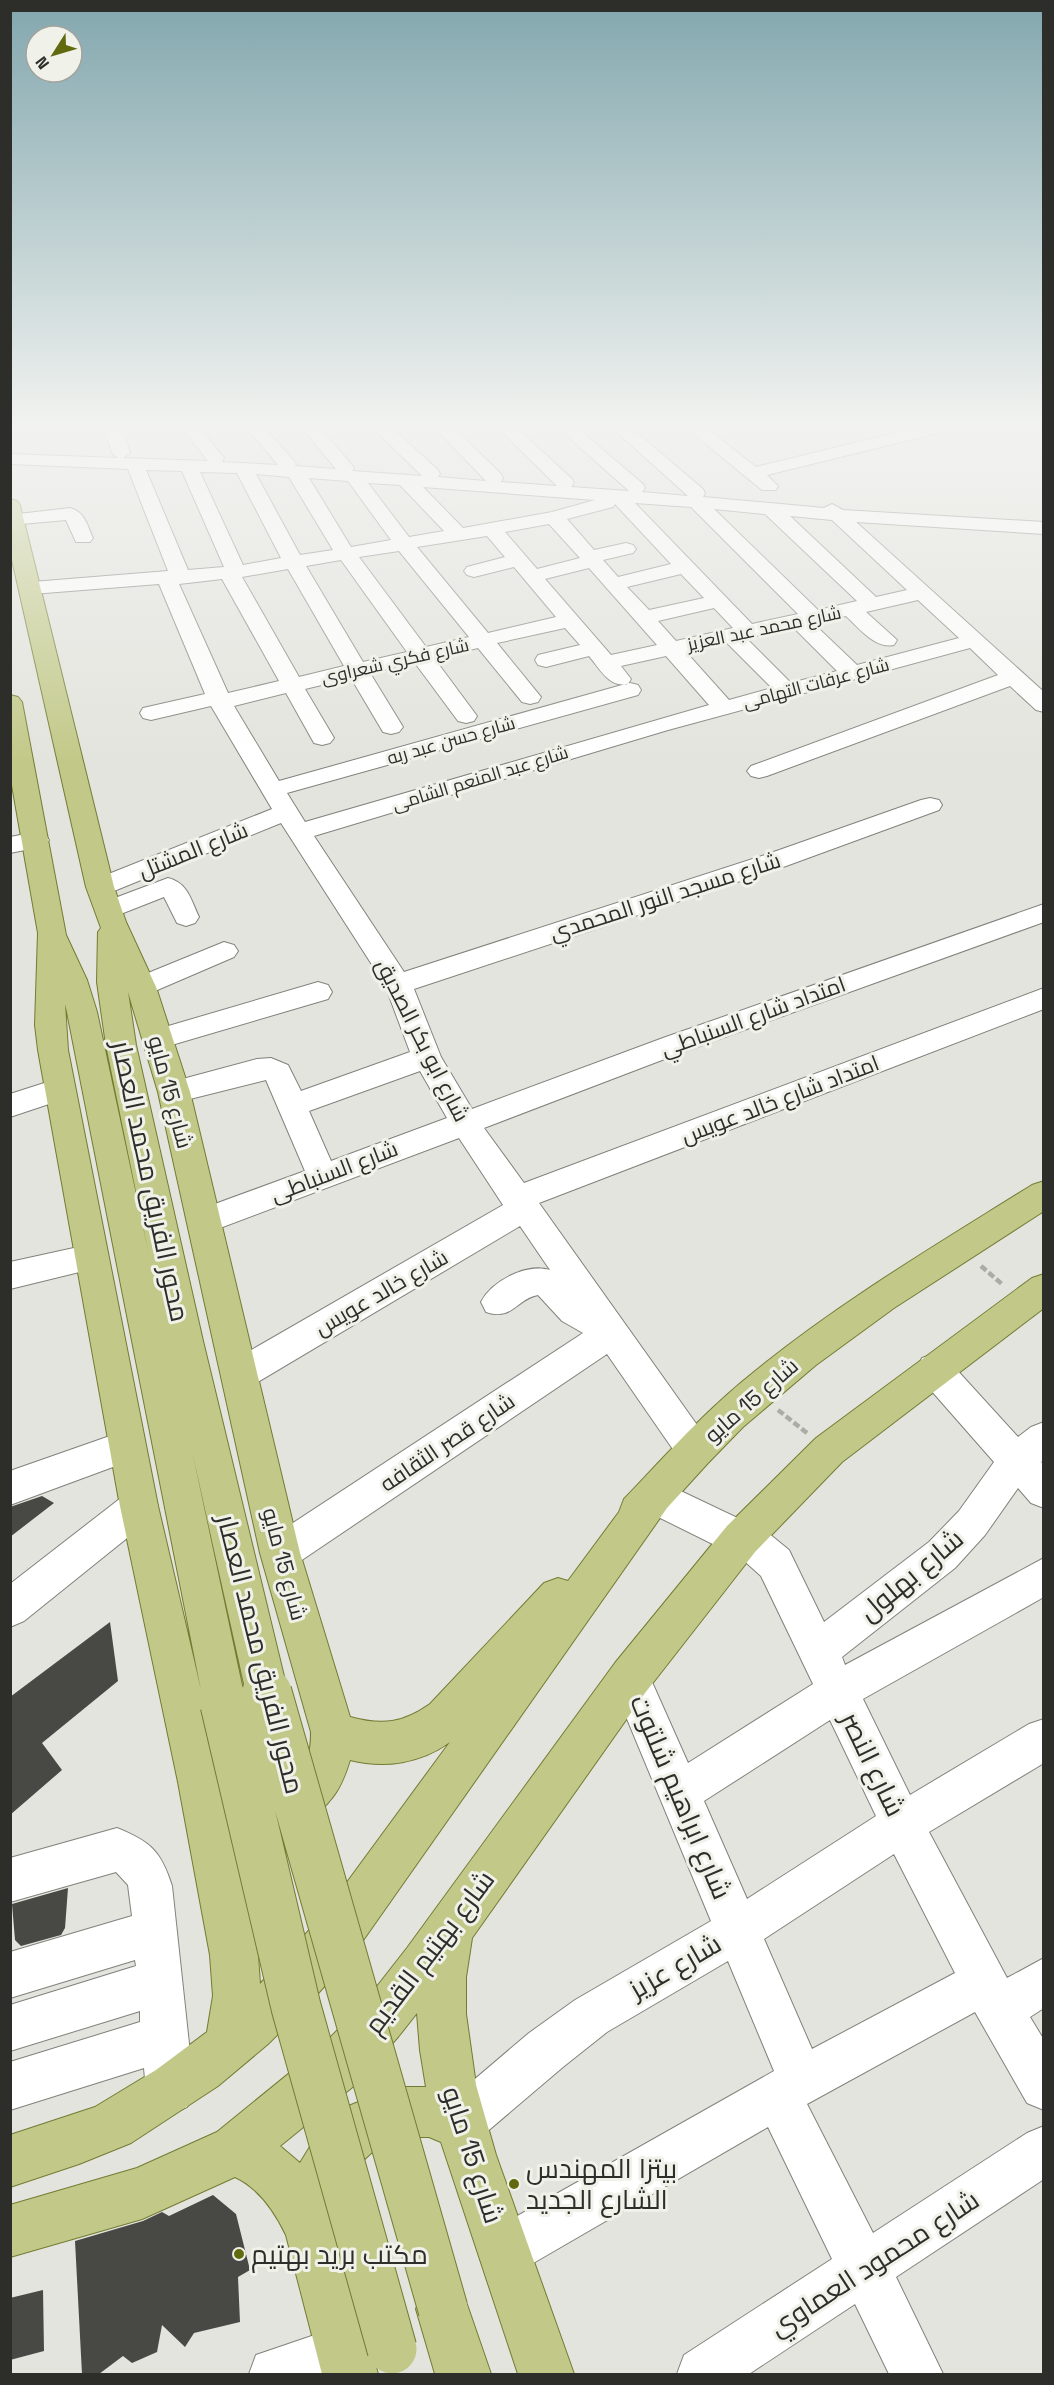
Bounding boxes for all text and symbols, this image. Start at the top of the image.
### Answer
north arrow [24,24,84,84]
text: N [31,52,54,73]
street label: شارع محمد عبد العزيز [684,600,843,657]
street label: شارع فكري شعراوى [319,633,472,692]
street label: شارع عرفات التهامى [740,652,892,715]
street label: شارع حسن عبد ربه [384,711,518,770]
street label: شارع عبد المنعم الشامى [389,740,571,817]
street label: شارع المشتل [134,815,252,886]
street label: شارع مسجد النور المحمدي [546,845,785,949]
street label: شارع ابو بكر الصديق [369,954,476,1127]
street label: امتداد شارع السنباطي [657,970,850,1065]
street label: شارع 15 مايو [142,1033,199,1152]
street label: محور الفريق محمد العصار [104,1035,198,1325]
street label: امتداد شارع خالد عويس [677,1048,883,1151]
street label: شارع السنباطى [266,1134,402,1209]
street label: شارع خالد عويس [309,1243,453,1342]
street label: شارع 15 مايو [698,1352,804,1449]
street label: شارع قصر الثقافه [374,1387,520,1498]
street label: شارع 15 مايو [256,1505,313,1624]
street label: محور الفريق محمد العصار [209,1509,313,1797]
street label: شارع بهلول [851,1521,971,1630]
street label: شارع ابراهيم شلتوت [621,1689,740,1905]
street label: شارع النصر [831,1704,913,1822]
street label: شارع بهتيم القديم [356,1863,503,2042]
street label: شارع عزيز [621,1926,728,2008]
street label: شارع 15 مايو [433,2082,512,2228]
place label: بيتزا المهندس الشارع الجديد [526,2151,677,2218]
marker: بيتزا المهندس الشارع الجديد [507,2177,521,2191]
street label: شارع محمود العماوي [762,2182,988,2347]
place label: مكتب بريد بهتيم [251,2237,428,2273]
marker: مكتب بريد بهتيم [232,2247,246,2261]

